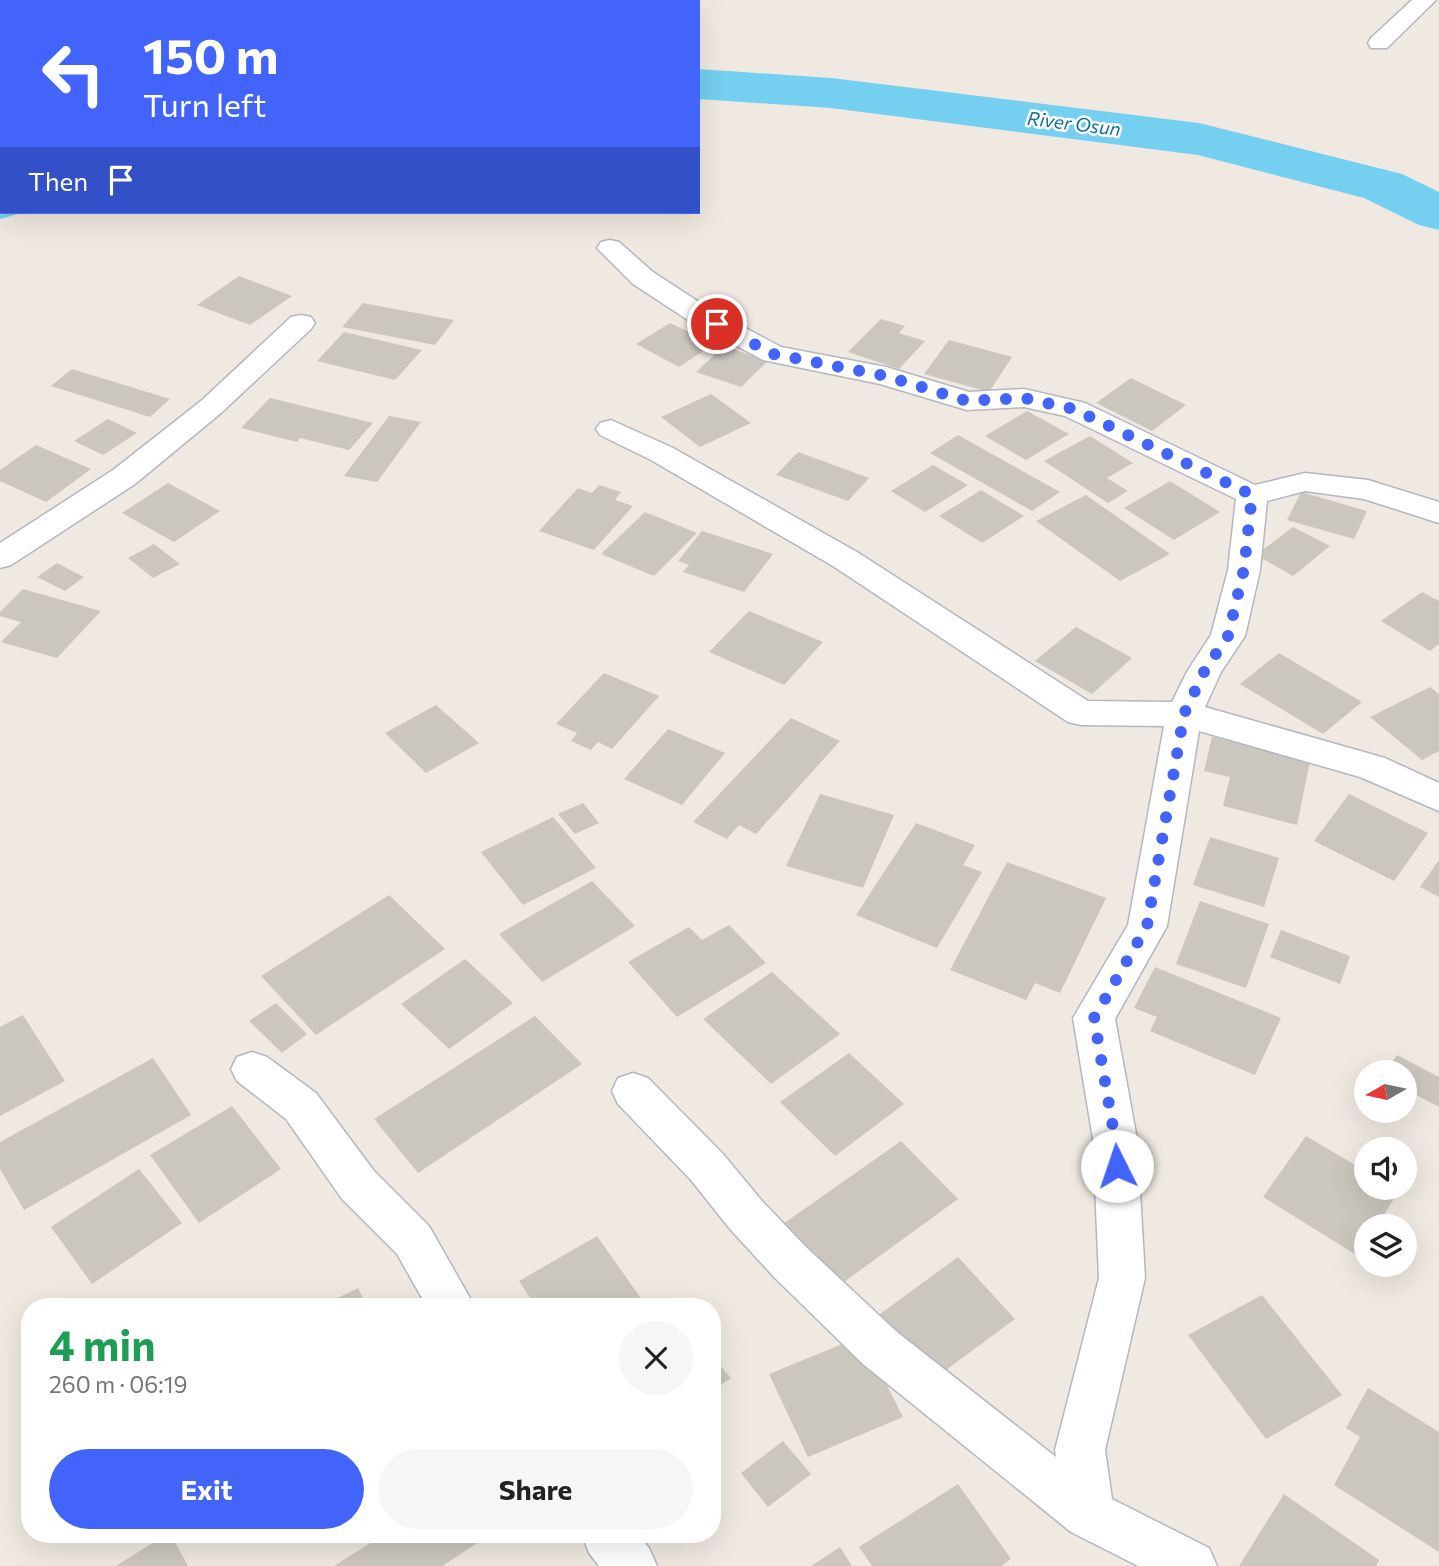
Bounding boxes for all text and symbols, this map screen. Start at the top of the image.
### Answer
text: 150 m [143,24,278,84]
icon: left [28,28,119,119]
text: Turn left [143,84,267,124]
water label: River Osun [1026,106,1122,140]
icon: arrive [102,161,140,199]
text: Then [28,165,88,196]
pin [687,294,747,354]
icon: arrive [698,305,736,343]
north arrow [1354,1060,1418,1124]
map controls [1354,1060,1417,1277]
position arrow [1080,1129,1154,1203]
button: sound [1354,1137,1417,1200]
button: layers [1354,1214,1417,1277]
text: 4 min [49,1318,155,1370]
button: close [619,1321,693,1395]
text: 260 m · 06:19 [49,1370,188,1398]
button: Exit [49,1449,364,1529]
button: Share [378,1449,693,1529]

